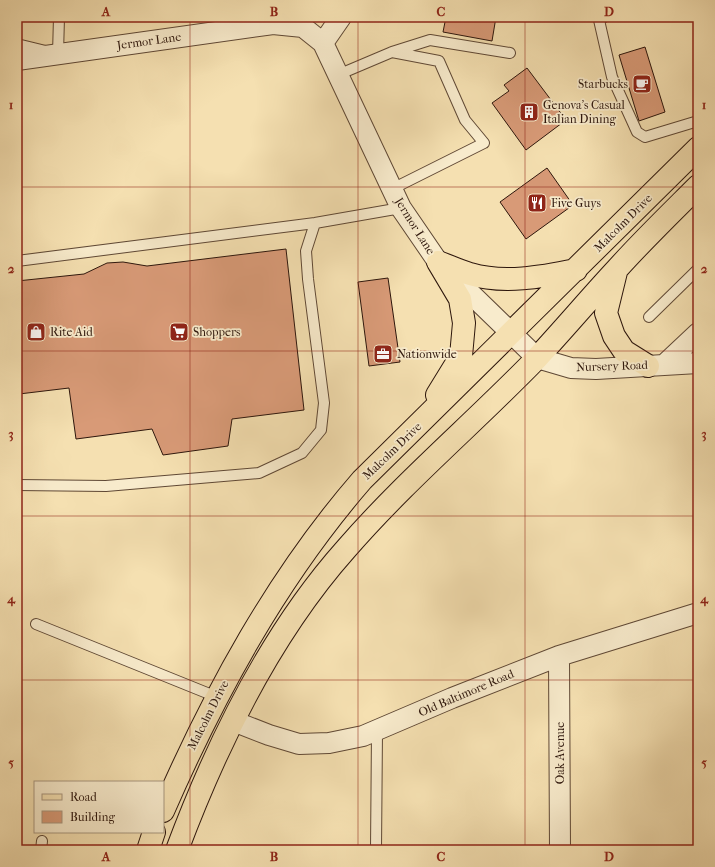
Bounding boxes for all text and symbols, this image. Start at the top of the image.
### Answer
text: A [101,4,111,19]
text: B [270,4,279,19]
text: C [437,4,446,19]
text: D [604,4,614,19]
street label: Jermor Lane [115,30,182,53]
cafe icon: Starbucks [631,73,653,95]
place label: Starbucks [578,77,629,91]
text: 1 [9,97,14,112]
text: 1 [702,97,707,112]
place label: Genova's Casual Italian Dining [543,98,625,126]
building icon: Genova's Casual Italian Dining [518,101,540,123]
street label: Malcolm Drive [591,191,655,255]
restaurant icon: Five Guys [526,192,548,214]
street label: Jermor Lane [391,194,438,257]
place label: Five Guys [551,196,602,210]
text: 2 [8,261,15,276]
text: 2 [701,261,708,276]
shop icon: Rite Aid [25,321,47,343]
supermarket icon: Shoppers [168,321,190,343]
place label: Rite Aid [50,325,93,339]
place label: Shoppers [193,325,241,339]
office icon: Nationwide [372,343,394,365]
place label: Nationwide [397,347,457,361]
street label: Nursery Road [576,358,649,374]
street label: Malcolm Drive [360,419,424,483]
text: 3 [8,426,14,442]
text: 3 [701,426,707,442]
text: 4 [6,591,16,607]
text: 4 [699,591,709,607]
street label: Old Baltimore Road [416,666,516,719]
street label: Malcolm Drive [184,678,232,752]
street label: Oak Avenue [553,722,567,784]
text: 5 [8,755,14,770]
text: 5 [701,755,707,770]
legend [34,781,164,833]
text: Road [70,790,97,804]
text: Building [70,810,115,824]
text: A [101,849,111,864]
text: B [270,849,279,864]
text: C [437,849,446,864]
text: D [604,849,614,864]

